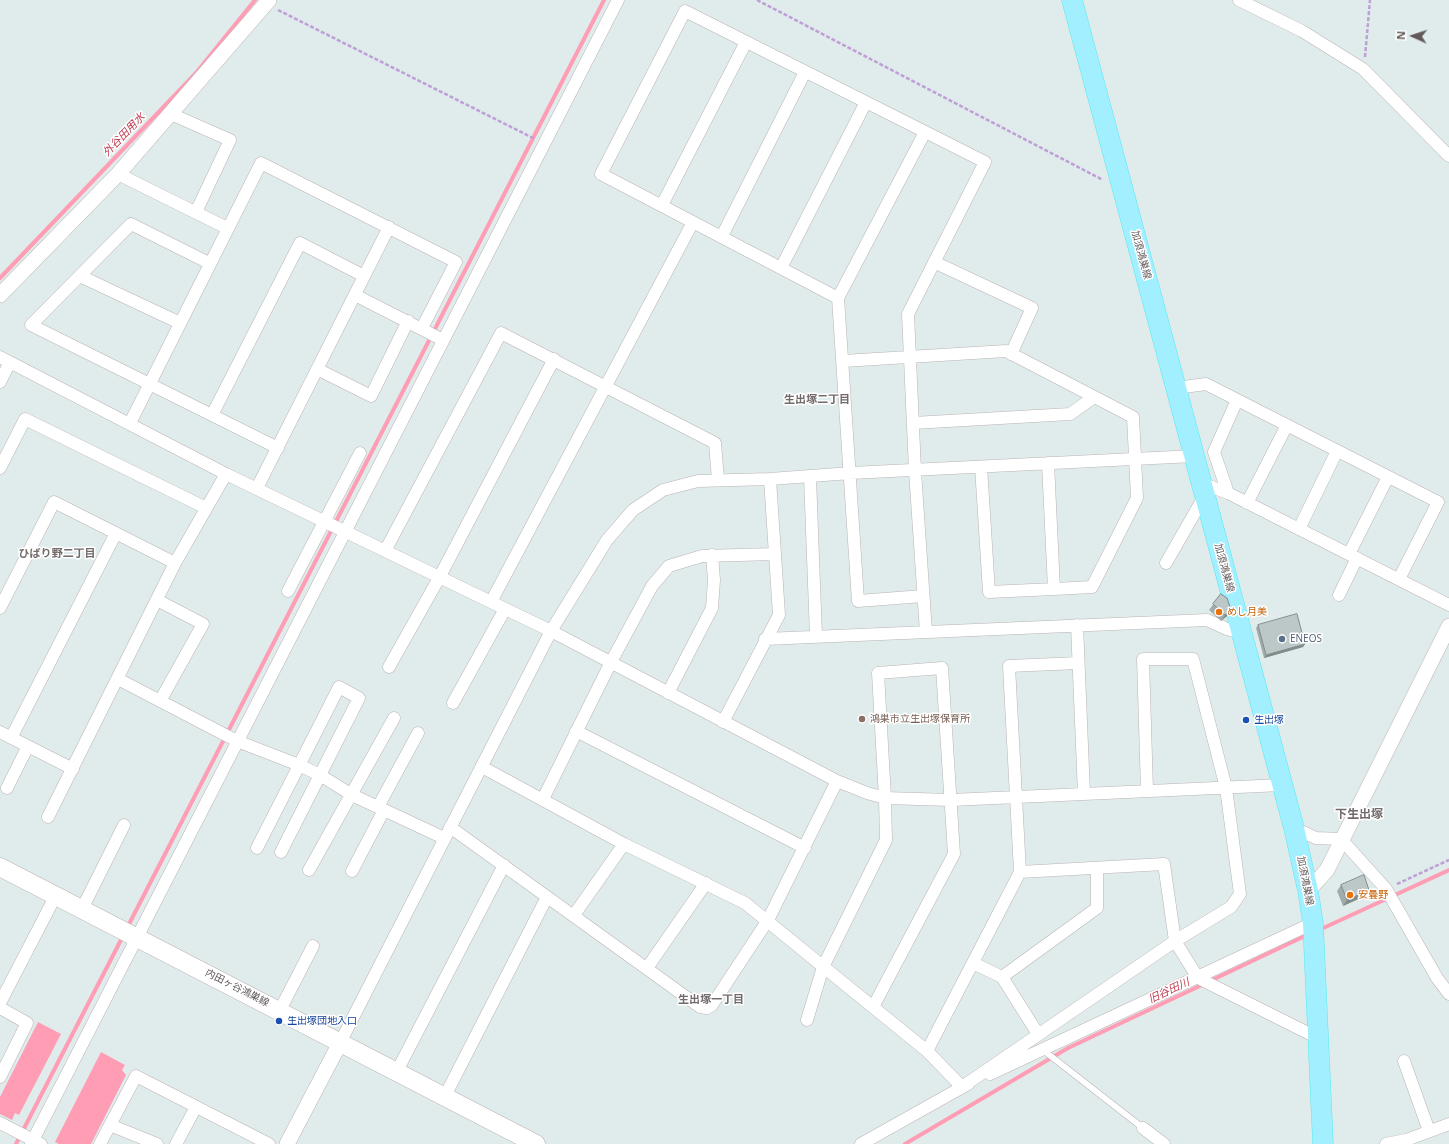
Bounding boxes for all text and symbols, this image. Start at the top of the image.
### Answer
north arrow [1393,16,1433,56]
text: N [1393,30,1408,40]
water label: 外谷田用水 [100,111,148,159]
street label: 加須鴻巣線 [1129,229,1153,281]
district label: 生出塚二丁目 [784,393,850,407]
street label: 加須鴻巣線 [1212,542,1236,594]
district label: ひばり野二丁目 [19,547,95,561]
place label: めし月美 [1227,606,1267,618]
marker: めし月美 [1214,607,1224,617]
place label: ENEOS [1290,633,1322,645]
marker: ENEOS [1277,634,1287,644]
place label: 鴻巣市立生出塚保育所 [870,713,970,725]
marker: 鴻巣市立生出塚保育所 [857,714,867,724]
place label: 生出塚 [1254,714,1284,726]
marker: 生出塚 [1241,715,1251,725]
district label: 下生出塚 [1335,808,1383,822]
street label: 加須鴻巣線 [1294,855,1316,907]
place label: 安曇野 [1358,889,1388,901]
marker: 安曇野 [1345,890,1355,900]
street label: 内田ヶ谷鴻巣線 [203,967,271,1009]
water label: 旧谷田川 [1146,976,1192,1006]
district label: 生出塚一丁目 [678,993,744,1007]
place label: 生出塚団地入口 [287,1015,357,1027]
marker: 生出塚団地入口 [274,1016,284,1026]

